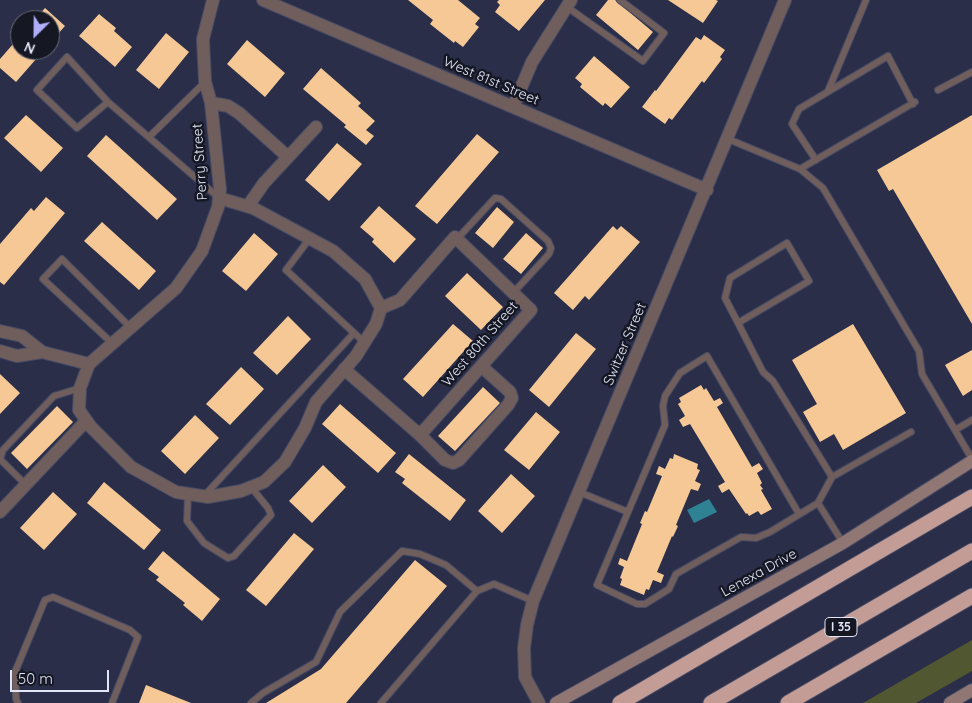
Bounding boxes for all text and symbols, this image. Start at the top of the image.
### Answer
north arrow [10,10,60,60]
text: N [21,38,38,58]
street label: West 81st Street [441,53,541,109]
street label: Perry Street [189,123,211,201]
street label: West 80th Street [439,298,521,390]
street label: Switzer Street [600,300,650,388]
street label: Lenexa Drive [718,545,800,601]
road number: I 35 [825,618,857,636]
scale bar [12,660,111,692]
text: 50 m [18,669,53,688]

